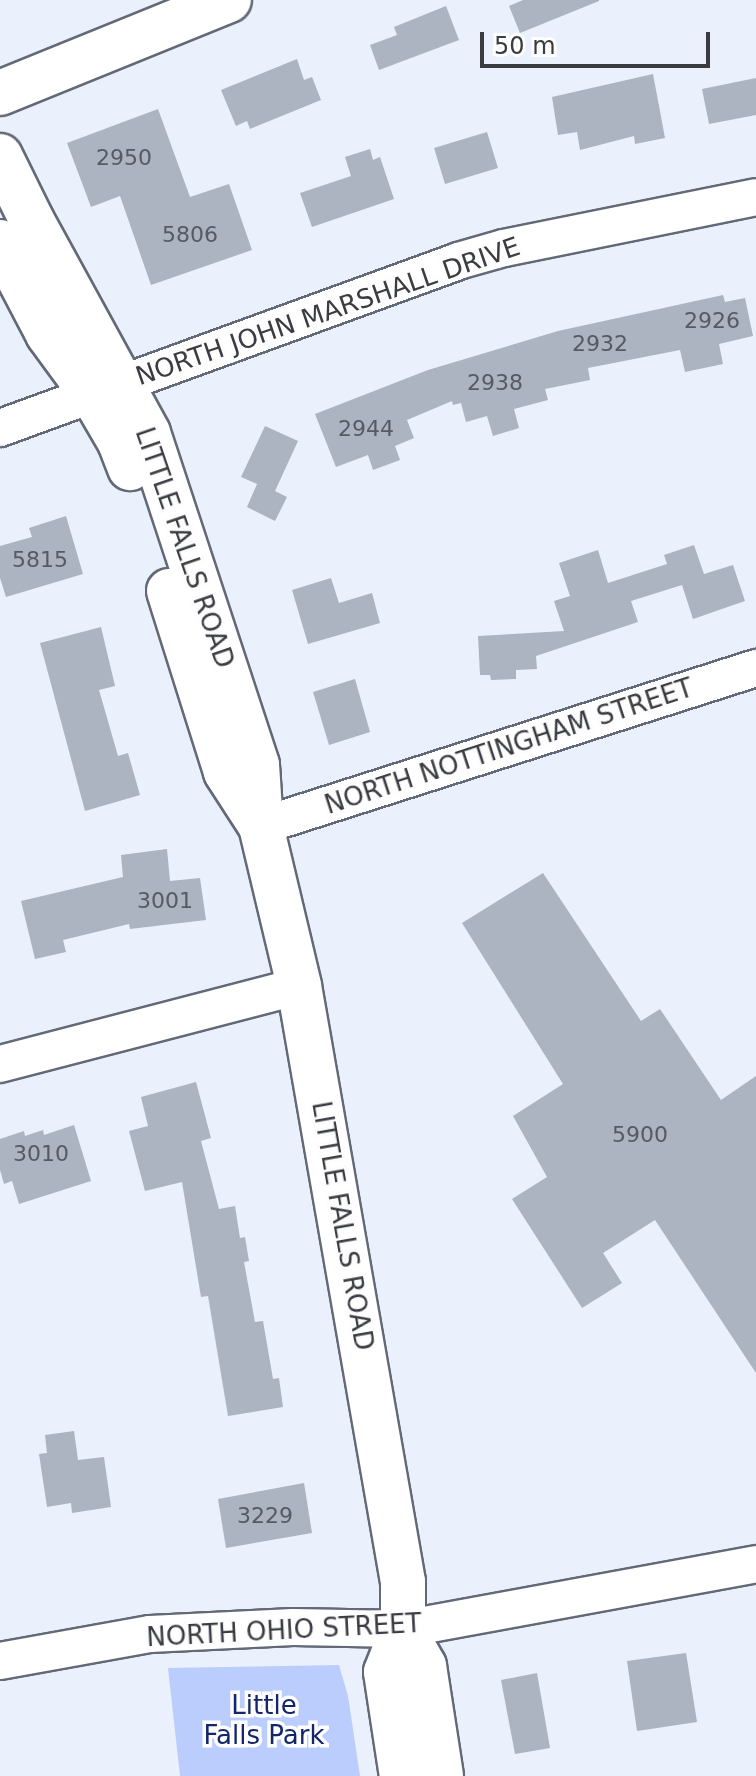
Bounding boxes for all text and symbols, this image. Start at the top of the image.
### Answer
scale bar [484,16,714,66]
text: 50 m [494,32,556,60]
house number: 2950 [96,145,152,171]
house number: 5806 [162,222,218,248]
street label: NORTH JOHN MARSHALL DRIVE [132,231,524,393]
house number: 2926 [684,308,740,334]
house number: 2932 [572,331,628,357]
house number: 2938 [467,370,523,396]
house number: 2944 [338,416,394,442]
street label: LITTLE FALLS ROAD [128,423,240,673]
house number: 5815 [12,547,68,573]
street label: NORTH NOTTINGHAM STREET [321,673,697,821]
house number: 3001 [137,888,193,914]
street label: LITTLE FALLS ROAD [305,1099,379,1353]
house number: 5900 [612,1122,668,1148]
house number: 3010 [13,1141,69,1167]
house number: 3229 [237,1503,293,1529]
street label: NORTH OHIO STREET [146,1608,422,1654]
park label: Little Falls Park [204,1690,324,1752]

